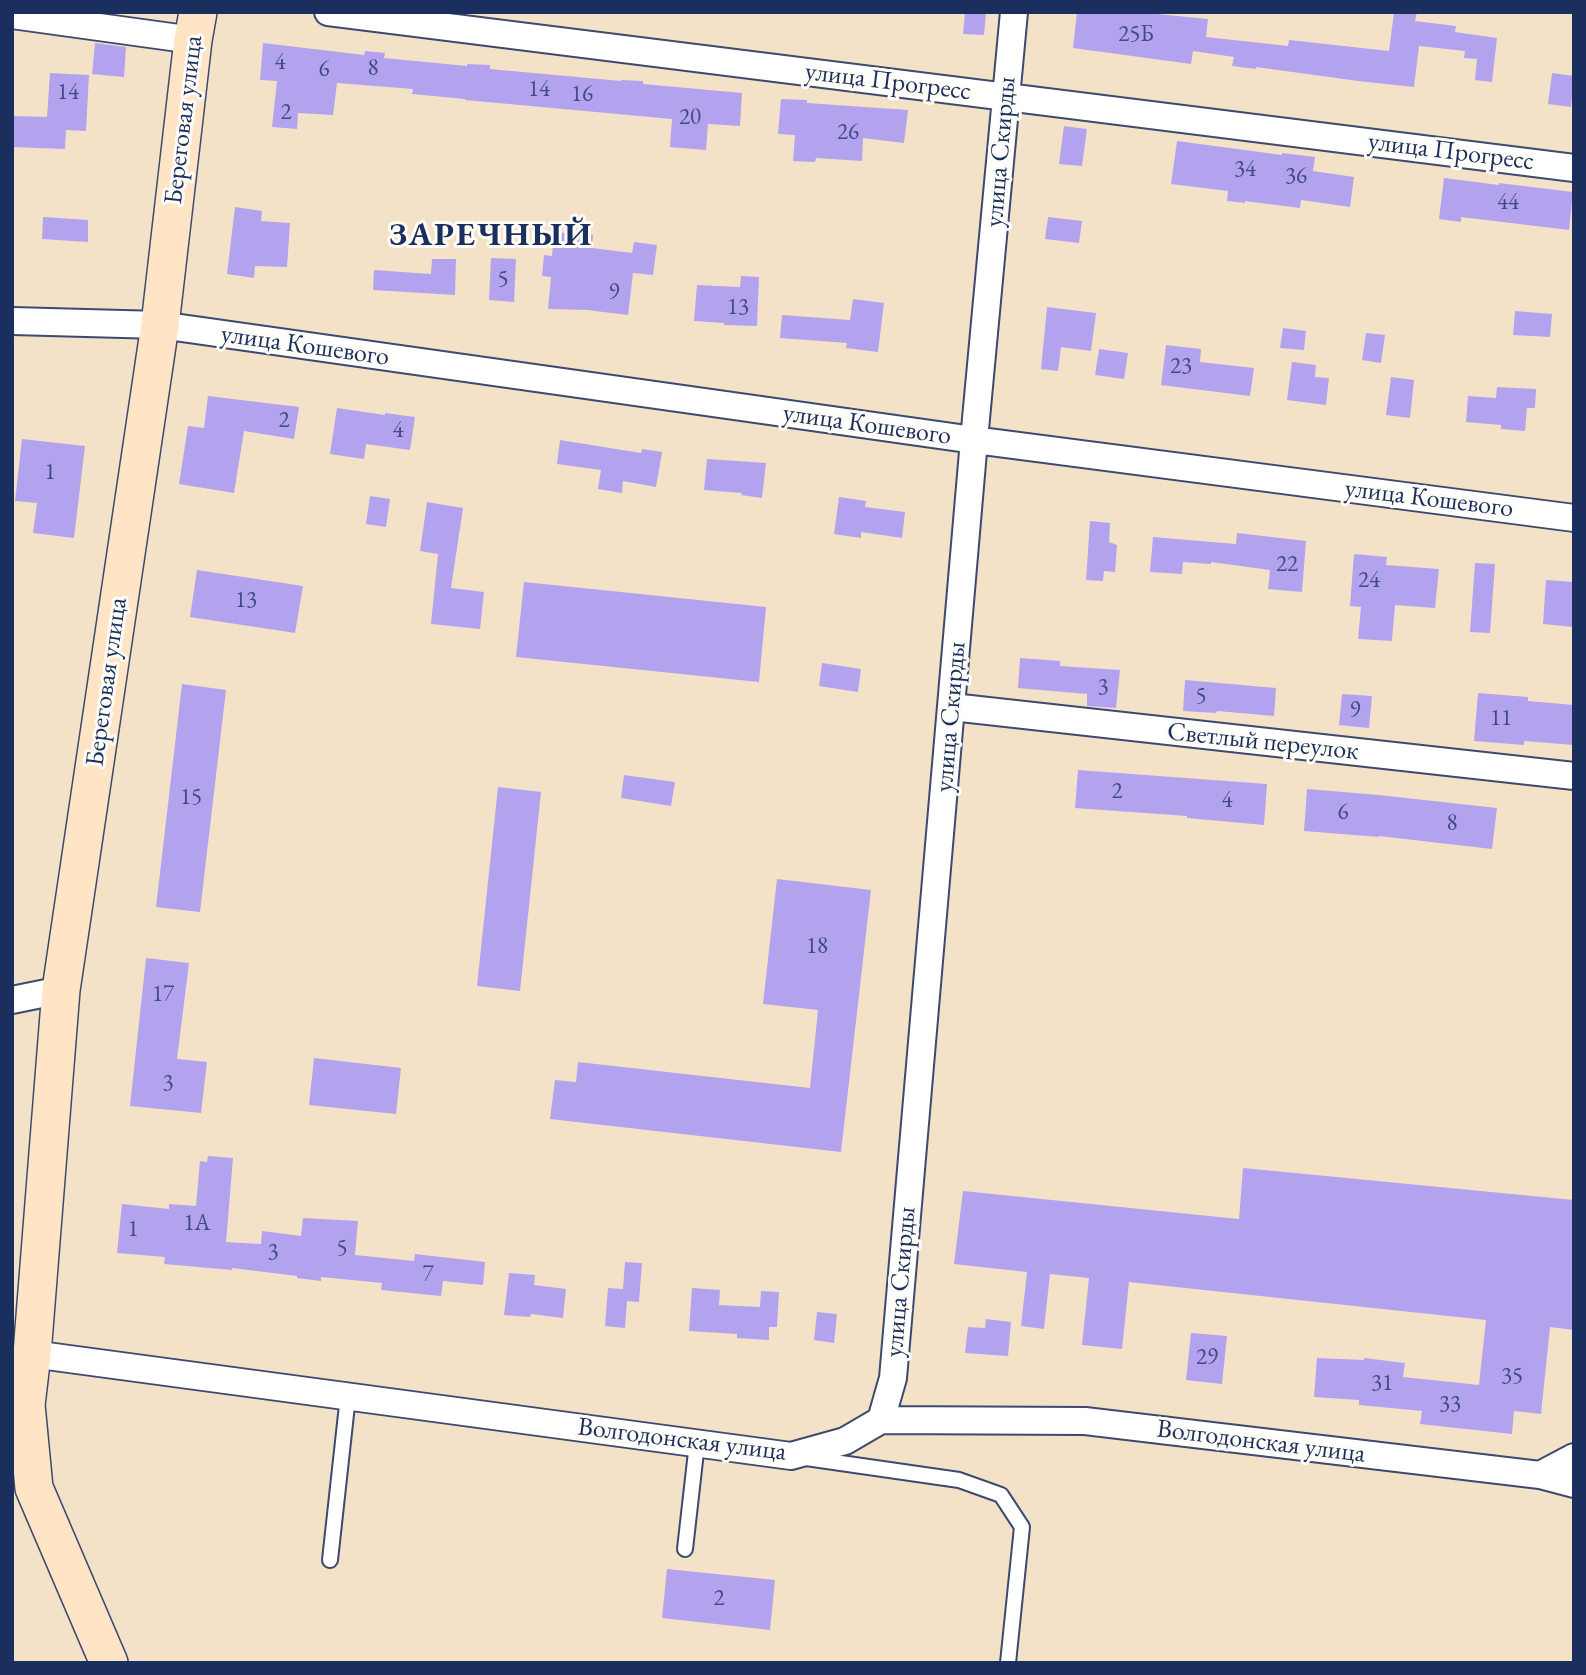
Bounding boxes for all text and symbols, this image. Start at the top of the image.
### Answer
house number: 25Б [1118,21,1154,49]
street label: Береговая улица [158,34,210,206]
house number: 4 [274,49,286,77]
house number: 8 [367,55,379,83]
house number: 6 [318,56,330,84]
street label: улица Прогресс [803,56,973,108]
street label: улица Скирды [979,75,1023,229]
house number: 14 [528,76,550,104]
house number: 14 [57,79,79,107]
house number: 16 [571,81,593,109]
house number: 2 [280,99,292,127]
house number: 20 [679,104,701,132]
house number: 26 [837,119,859,147]
street label: улица Прогресс [1366,126,1536,178]
house number: 34 [1234,156,1256,184]
house number: 36 [1285,163,1307,191]
house number: 44 [1497,189,1519,217]
district label: ЗАРЕЧНЫЙ [390,216,592,256]
house number: 5 [497,266,509,294]
house number: 9 [608,279,620,307]
house number: 13 [727,294,749,322]
street label: улица Кошевого [219,319,391,373]
house number: 23 [1170,353,1192,381]
street label: улица Кошевого [781,398,953,452]
house number: 2 [278,407,290,435]
house number: 4 [392,417,404,445]
house number: 1 [44,459,56,487]
street label: улица Кошевого [1343,473,1515,525]
house number: 22 [1276,551,1298,579]
house number: 24 [1358,567,1380,595]
house number: 13 [235,587,257,615]
street label: Береговая улица [80,596,134,768]
street label: улица Скирды [929,640,973,794]
house number: 3 [1097,674,1109,702]
house number: 5 [1195,683,1207,711]
house number: 9 [1349,697,1361,725]
house number: 11 [1490,705,1512,733]
street label: Светлый переулок [1166,716,1360,768]
house number: 2 [1111,778,1123,806]
house number: 15 [180,784,202,812]
house number: 4 [1221,787,1233,815]
house number: 6 [1337,799,1349,827]
house number: 8 [1446,810,1458,838]
house number: 18 [806,933,828,961]
house number: 17 [152,981,174,1009]
house number: 3 [162,1070,174,1098]
street label: улица Скирды [879,1205,923,1359]
house number: 1А [184,1210,210,1238]
house number: 1 [127,1216,139,1244]
house number: 5 [336,1235,348,1263]
house number: 3 [267,1239,279,1267]
house number: 7 [422,1261,434,1289]
house number: 29 [1196,1344,1218,1372]
house number: 35 [1501,1363,1523,1391]
house number: 31 [1371,1370,1393,1398]
house number: 33 [1439,1391,1461,1419]
street label: Волгодонская улица [576,1412,788,1468]
street label: Волгодонская улица [1155,1414,1367,1470]
house number: 2 [713,1585,725,1613]

